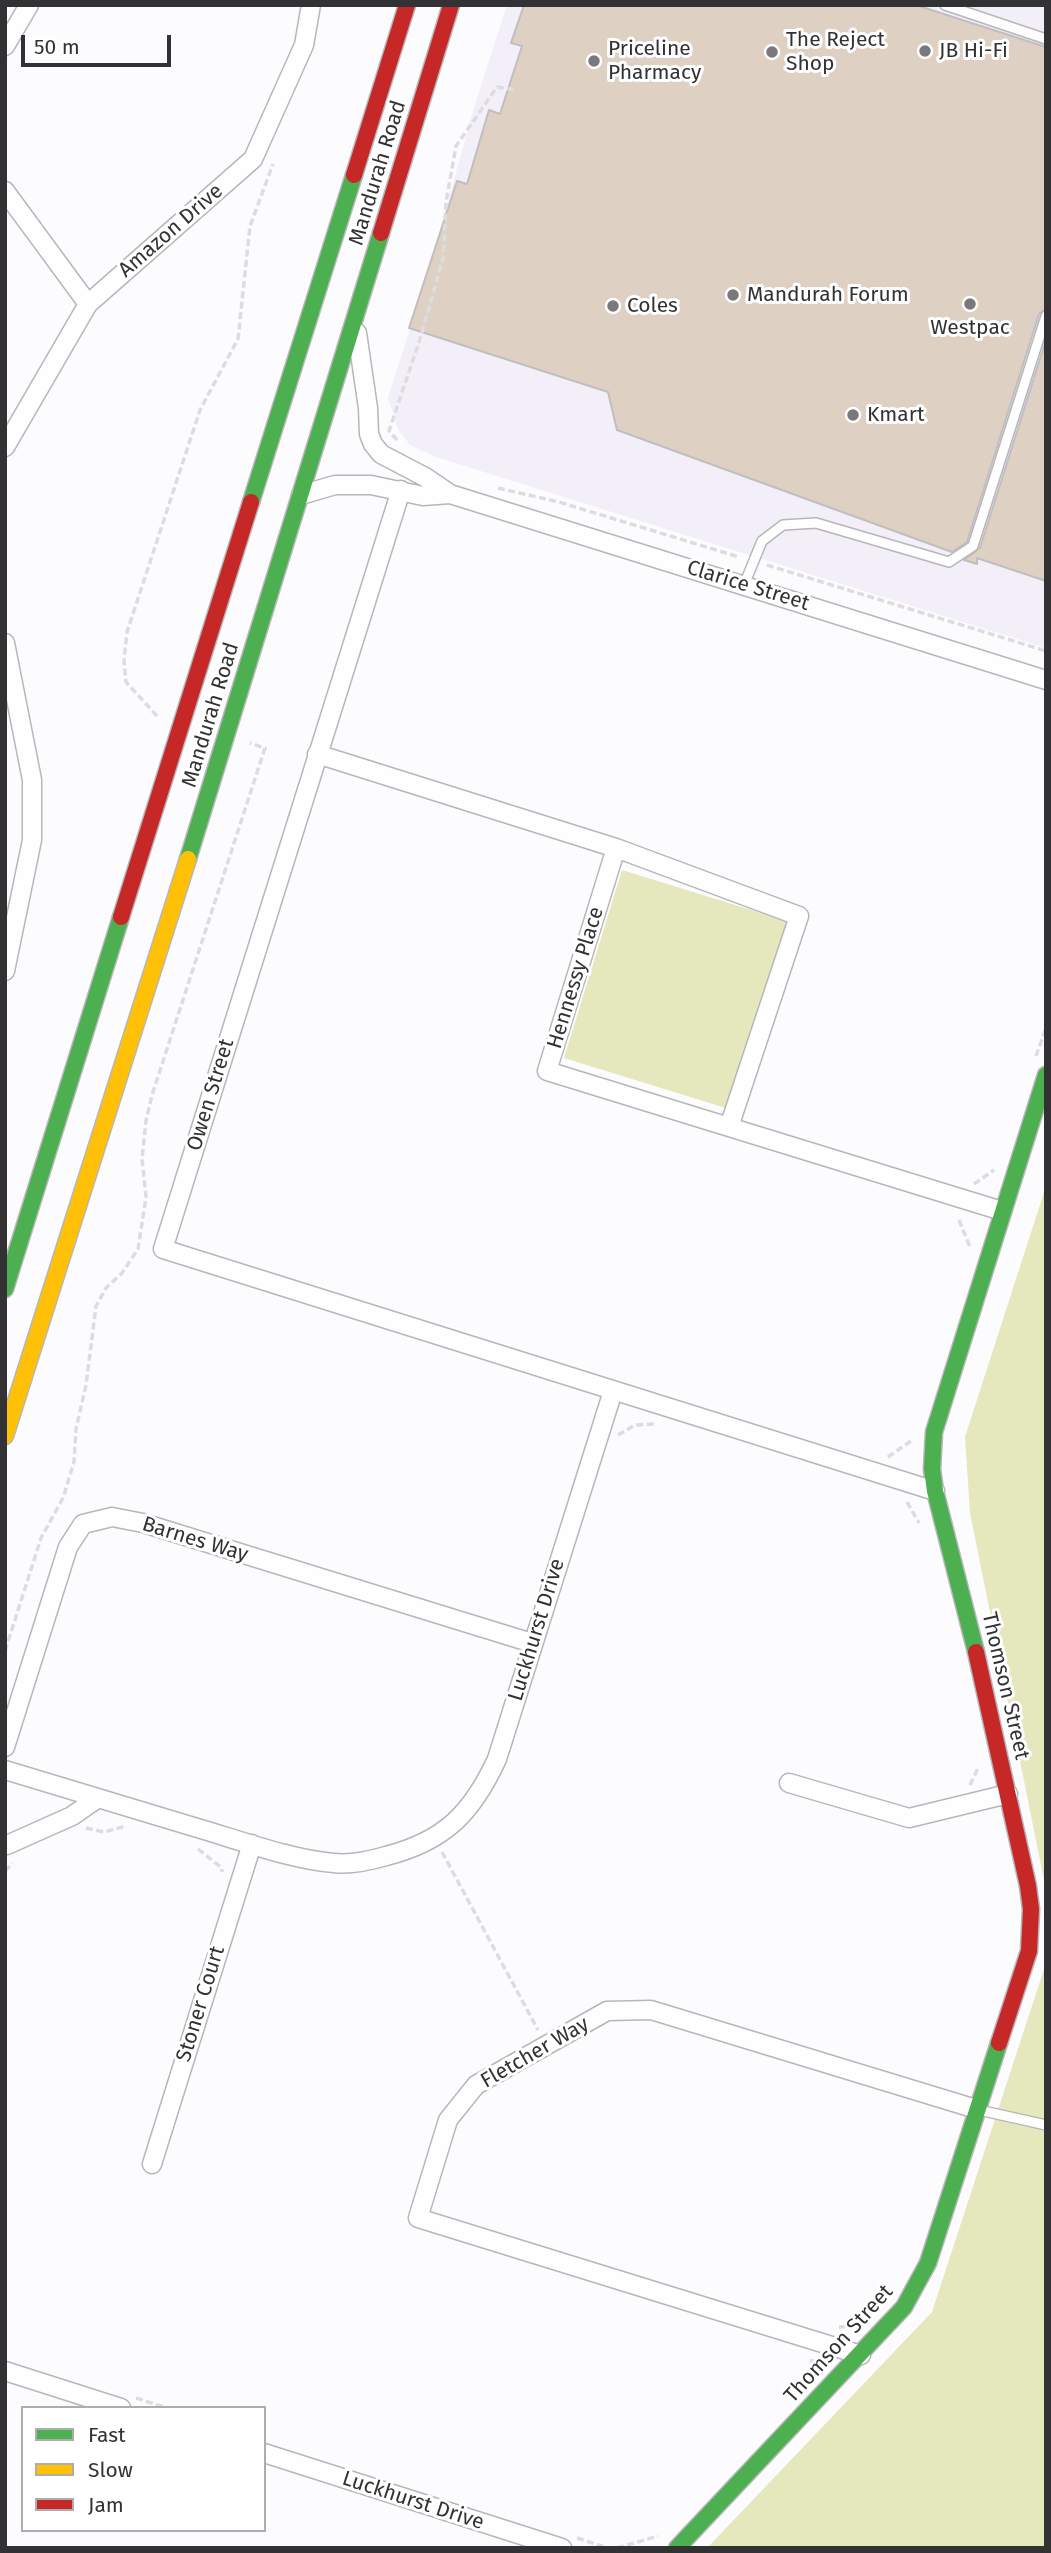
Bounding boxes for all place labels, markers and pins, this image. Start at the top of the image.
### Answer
place label: The Reject Shop [786,27,885,77]
place label: Priceline Pharmacy [608,36,701,86]
place label: JB Hi-Fi [939,38,1008,64]
marker: JB Hi-Fi [917,43,933,59]
marker: The Reject Shop [764,44,780,60]
marker: Priceline Pharmacy [586,53,602,69]
place label: Mandurah Forum [747,282,909,308]
marker: Mandurah Forum [725,287,741,303]
place label: Coles [627,293,678,319]
marker: Westpac [962,296,978,312]
marker: Coles [605,298,621,314]
place label: Westpac [930,315,1010,341]
place label: Kmart [867,402,924,428]
marker: Kmart [845,407,861,423]

